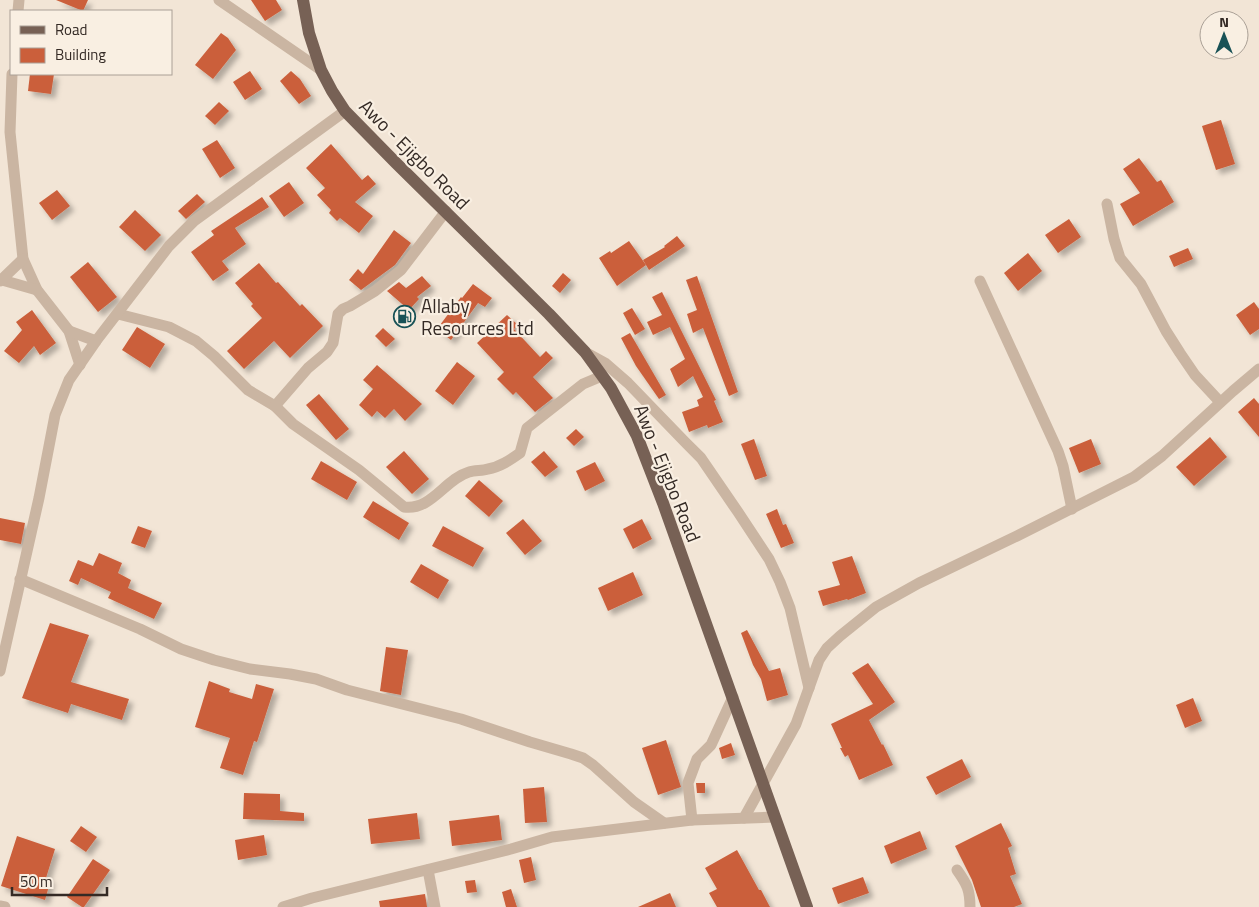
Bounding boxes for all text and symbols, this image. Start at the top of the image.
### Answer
legend [10,10,172,75]
north arrow [1199,10,1249,60]
text: N [1219,11,1229,32]
text: Road [55,18,87,41]
text: Building [55,43,106,66]
street label: Awo - Ejigbo Road [353,92,477,216]
place label: Allaby Resources Ltd [421,291,534,342]
fuel station icon: Allaby Resources Ltd [393,304,417,328]
street label: Awo - Ejigbo Road [627,400,709,546]
scale bar [12,864,108,896]
text: 50 m [20,870,53,893]

